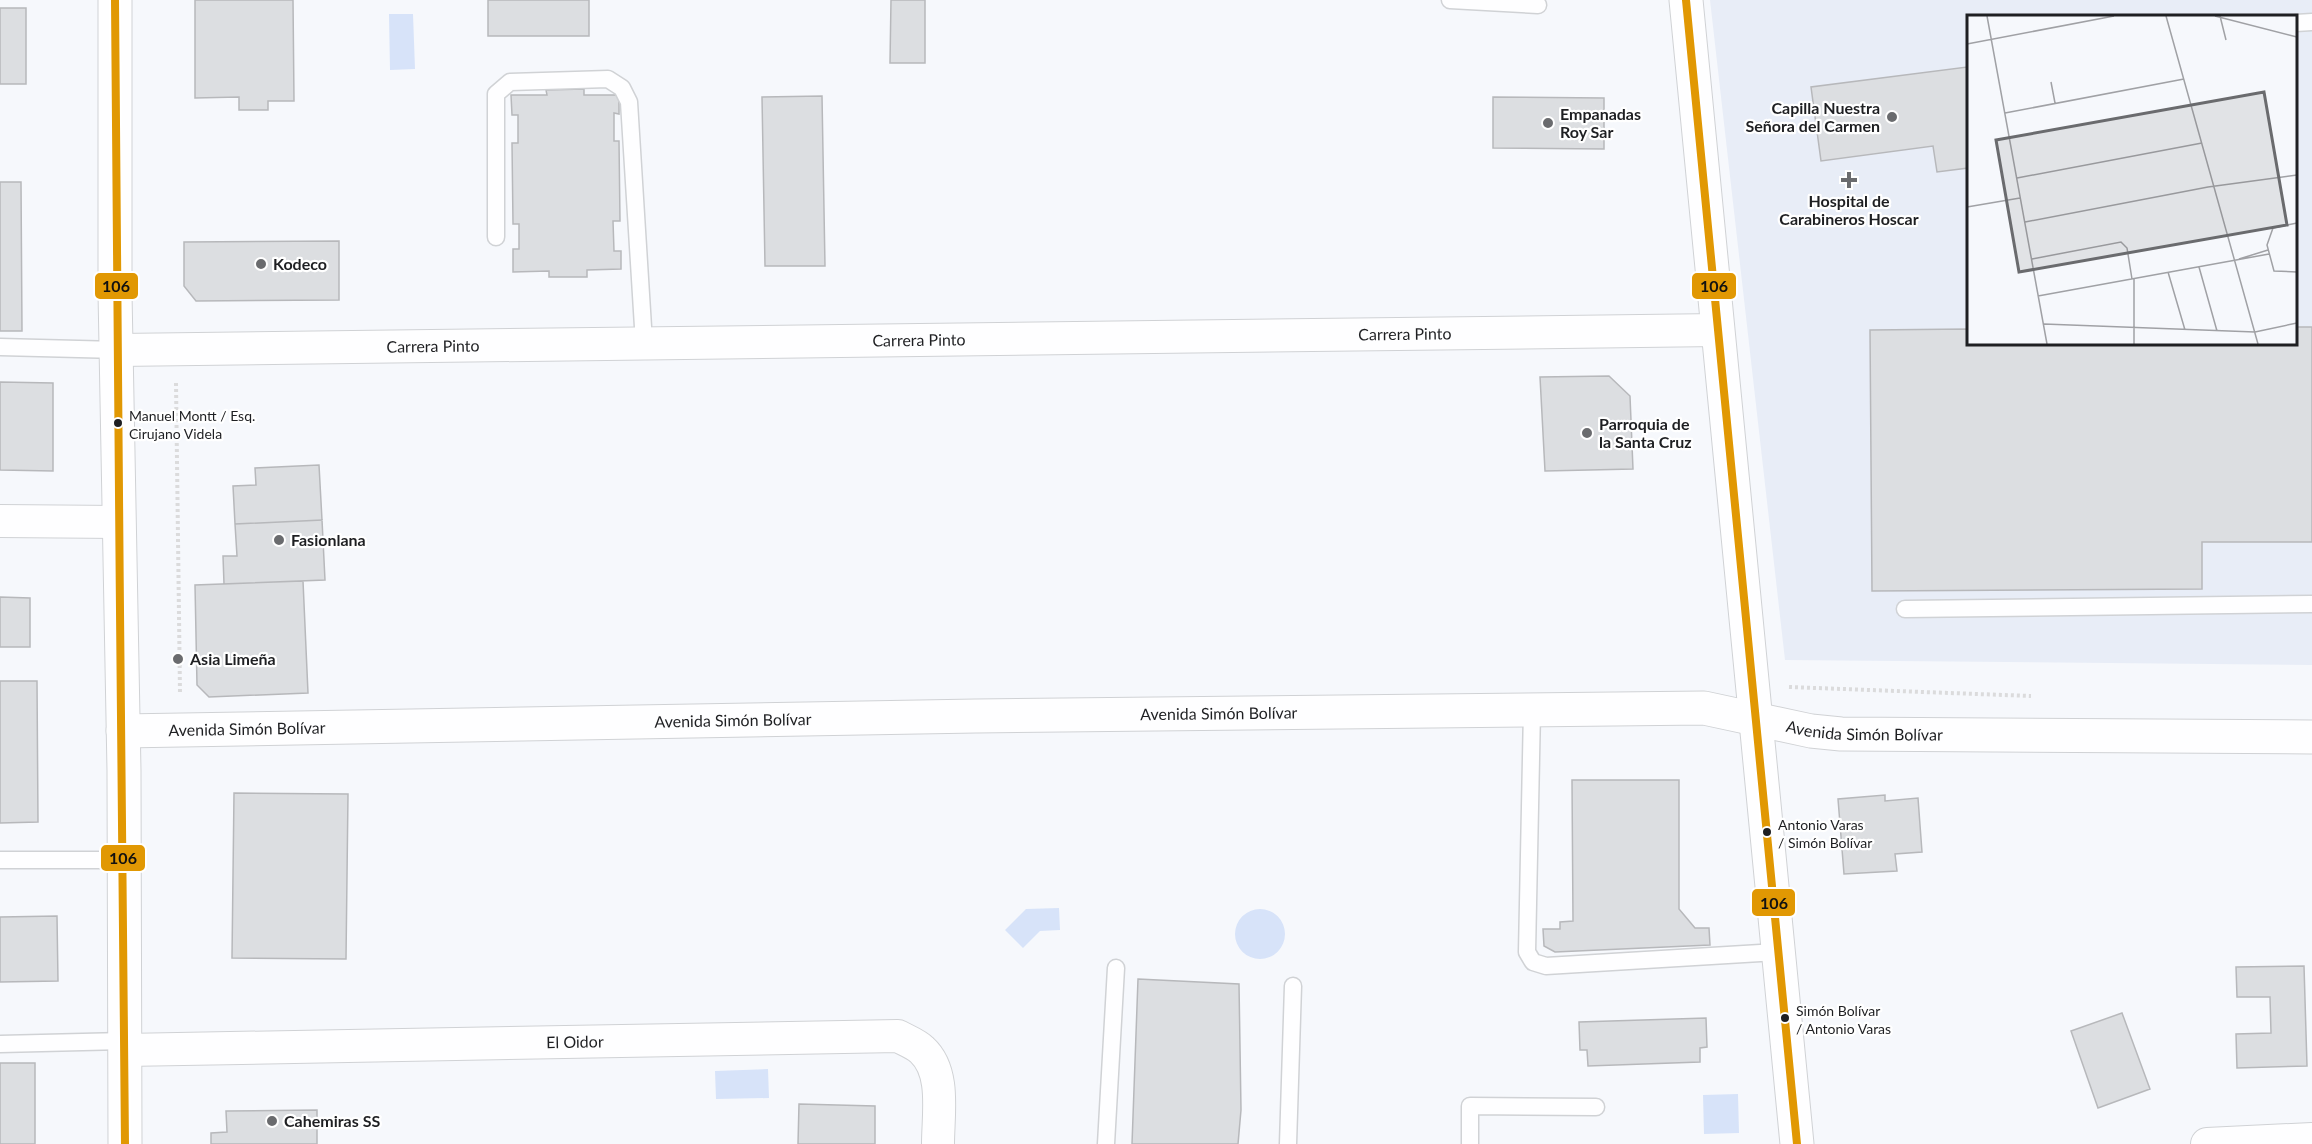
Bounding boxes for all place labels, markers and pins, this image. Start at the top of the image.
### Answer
place label: Capilla Nuestra Señora del Carmen [1745,98,1880,135]
place label: Empanadas Roy Sar [1560,104,1641,141]
marker: Capilla Nuestra Señora del Carmen [1885,110,1899,124]
marker: Empanadas Roy Sar [1541,116,1555,130]
marker: Hospital de Carabineros Hoscar [1840,171,1858,189]
place label: Hospital de Carabineros Hoscar [1779,191,1919,228]
place label: Kodeco [273,254,327,273]
marker: Kodeco [254,257,268,271]
place label: Manuel Montt / Esq. Cirujano Videla [129,407,255,442]
place label: Parroquia de la Santa Cruz [1599,414,1692,451]
marker: Manuel Montt / Esq. Cirujano Videla [112,417,124,429]
marker: Parroquia de la Santa Cruz [1580,426,1594,440]
place label: Fasionlana [291,530,366,549]
marker: Fasionlana [272,533,286,547]
place label: Asia Limeña [189,649,276,668]
marker: Asia Limeña [171,652,185,666]
place label: Antonio Varas / Simón Bolívar [1778,816,1872,851]
marker: Antonio Varas / Simón Bolívar [1761,826,1773,838]
place label: Simón Bolívar / Antonio Varas [1796,1002,1891,1037]
marker: Simón Bolívar / Antonio Varas [1779,1012,1791,1024]
place label: Cahemiras SS [284,1111,380,1130]
marker: Cahemiras SS [265,1114,279,1128]

